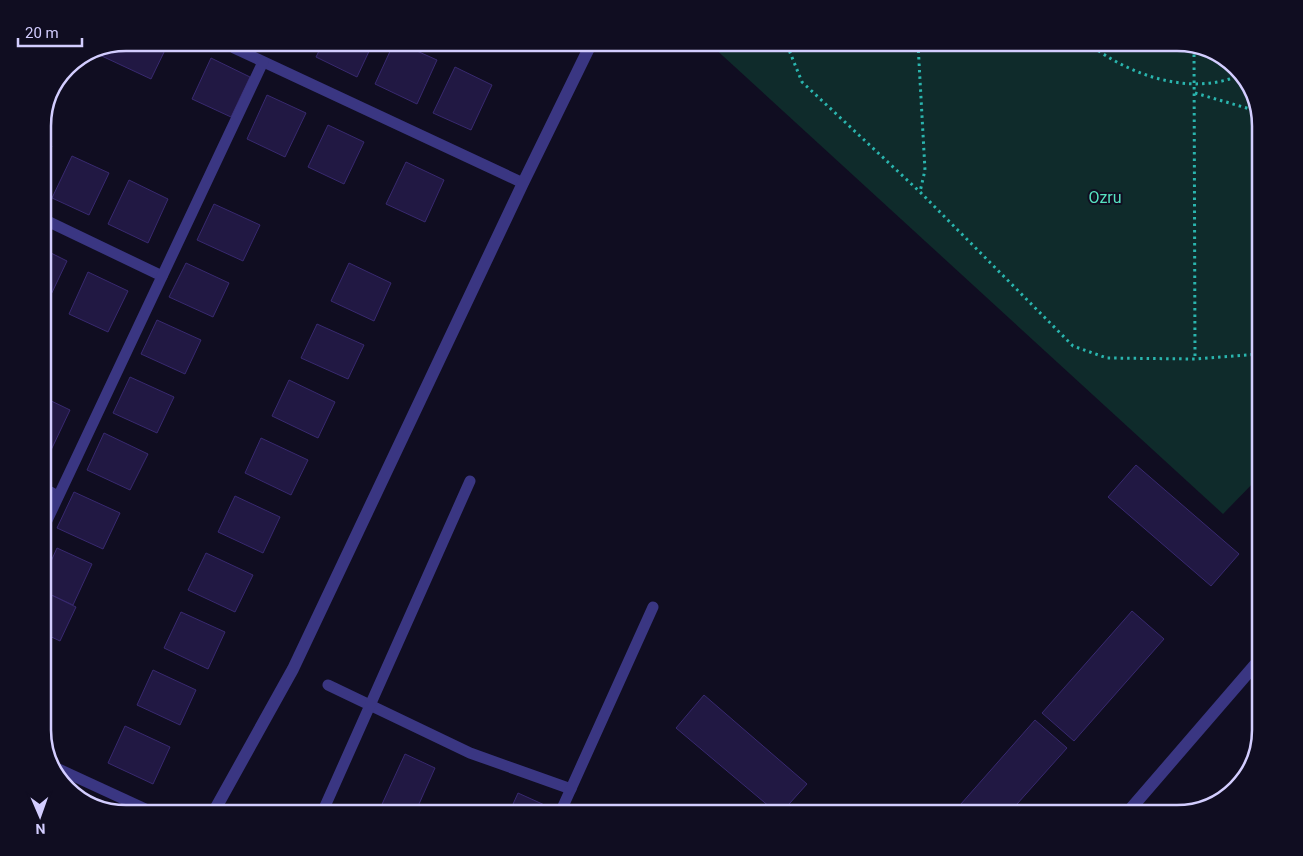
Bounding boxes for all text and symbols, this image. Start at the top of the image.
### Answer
scale bar [18,15,81,47]
text: 20 m [25,24,59,42]
park label: Ozru [1088,188,1122,207]
north arrow [15,791,65,841]
text: N [35,821,46,837]

